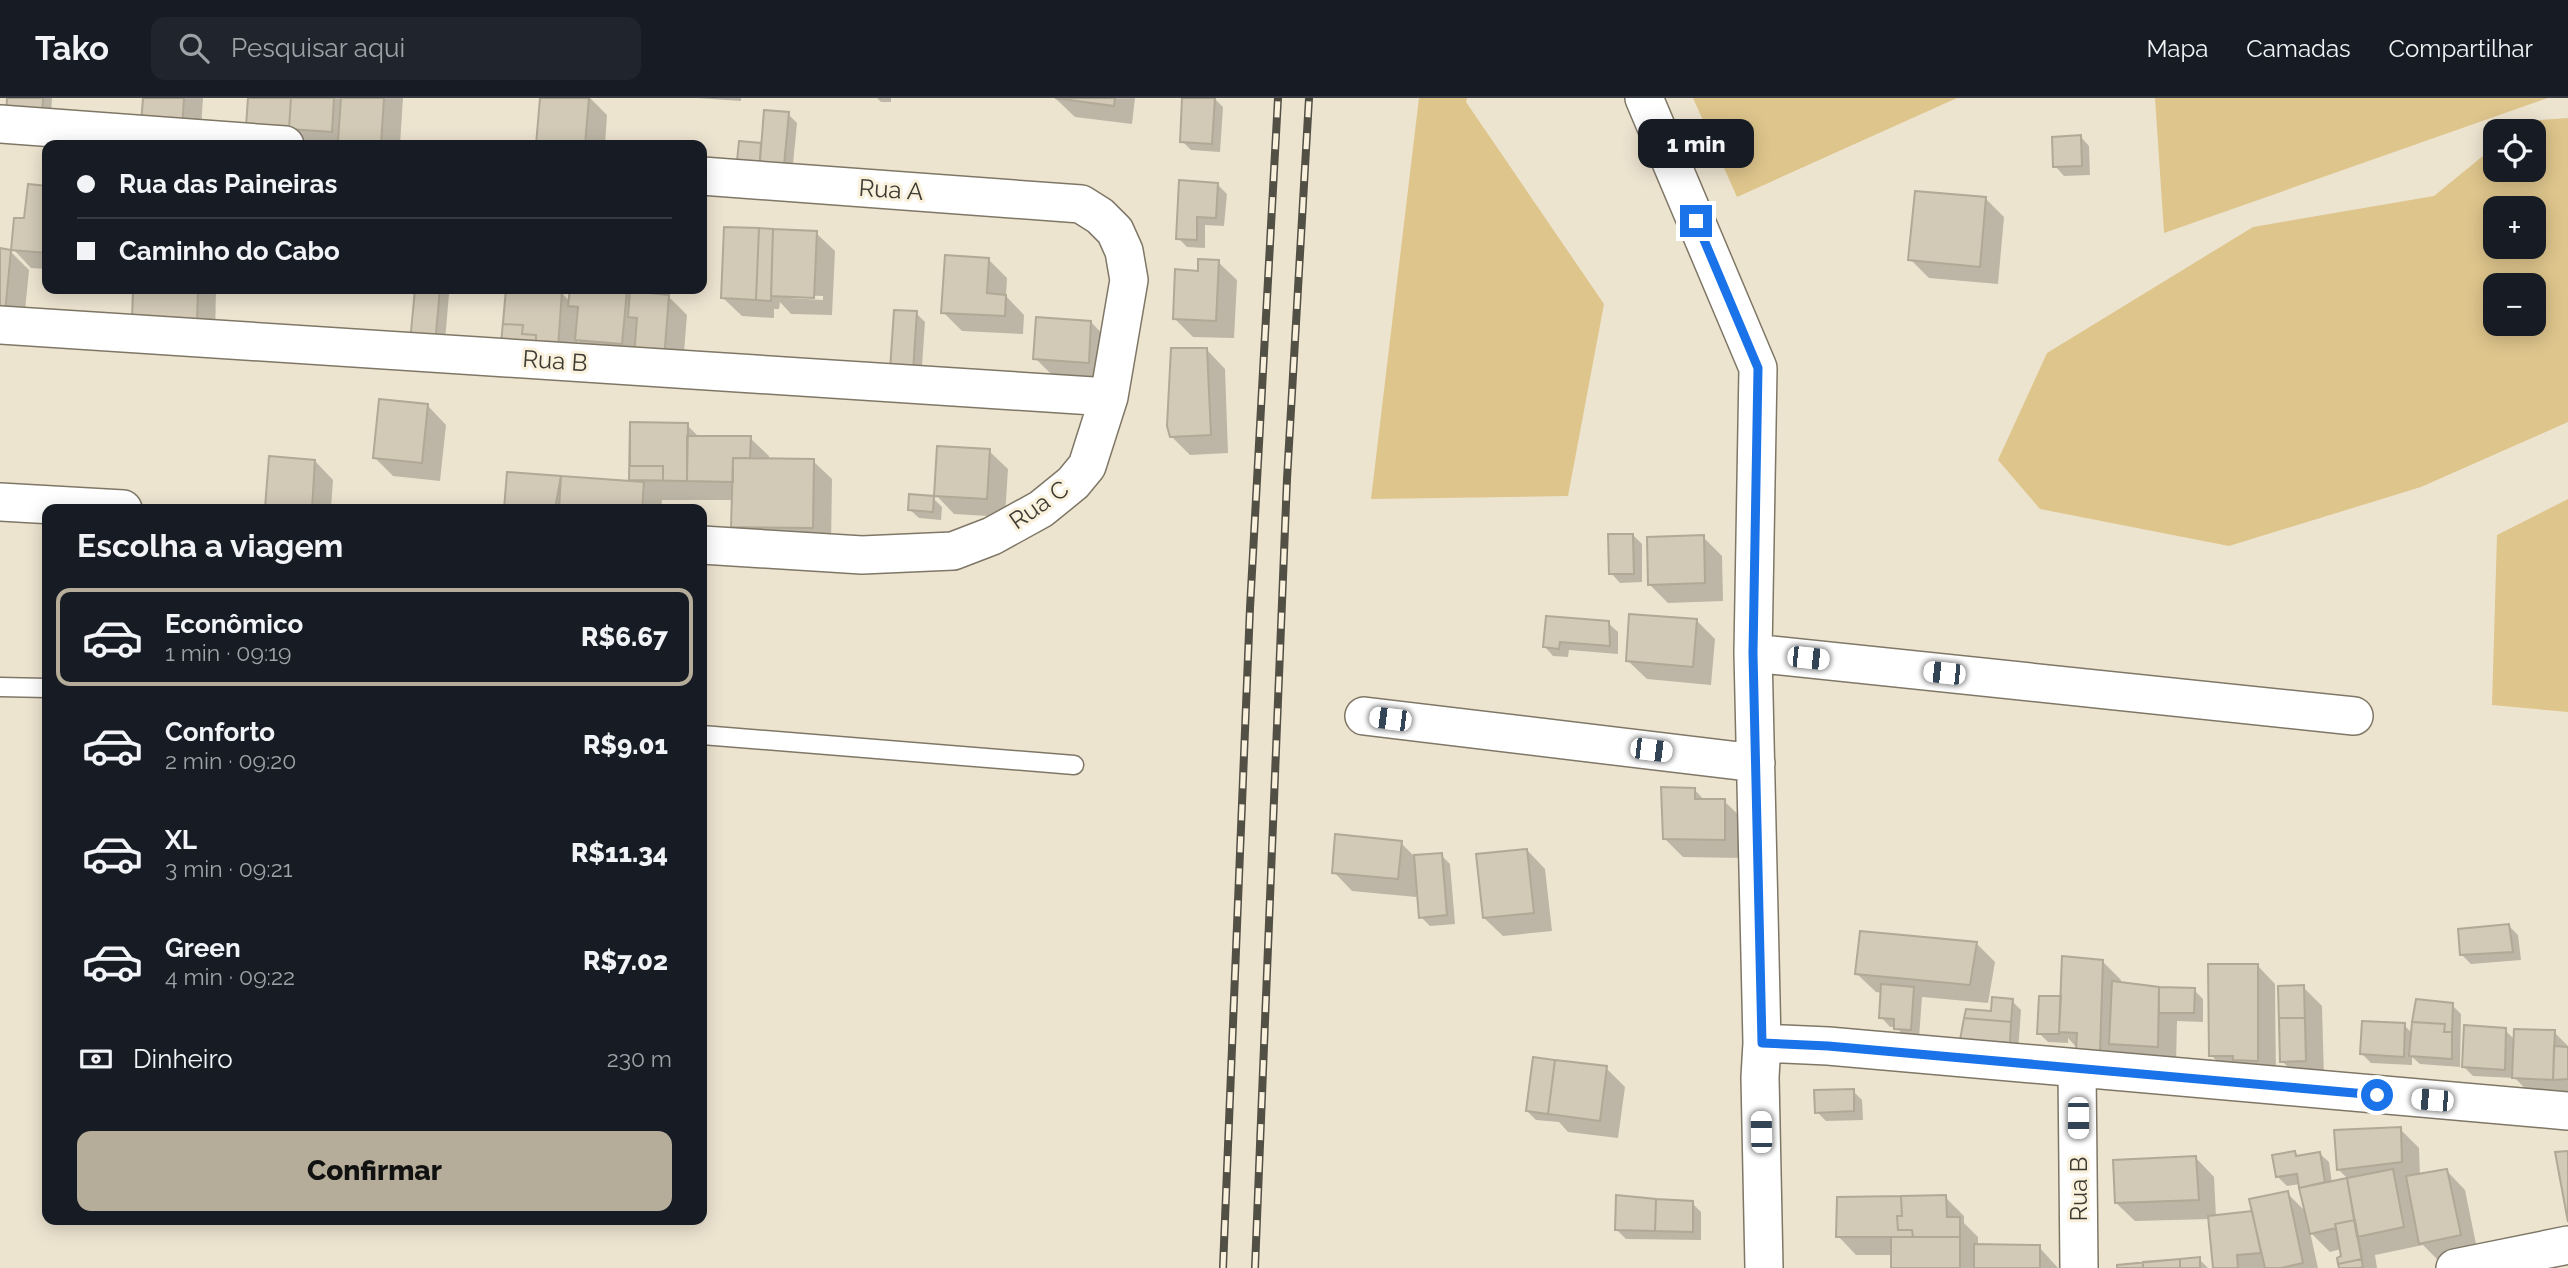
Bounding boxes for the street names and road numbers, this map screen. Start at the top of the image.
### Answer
street label: Rua A [858,173,924,206]
street label: Rua B [522,344,588,377]
street label: Rua C [1004,474,1074,535]
street label: Rua B [2064,1157,2093,1221]

